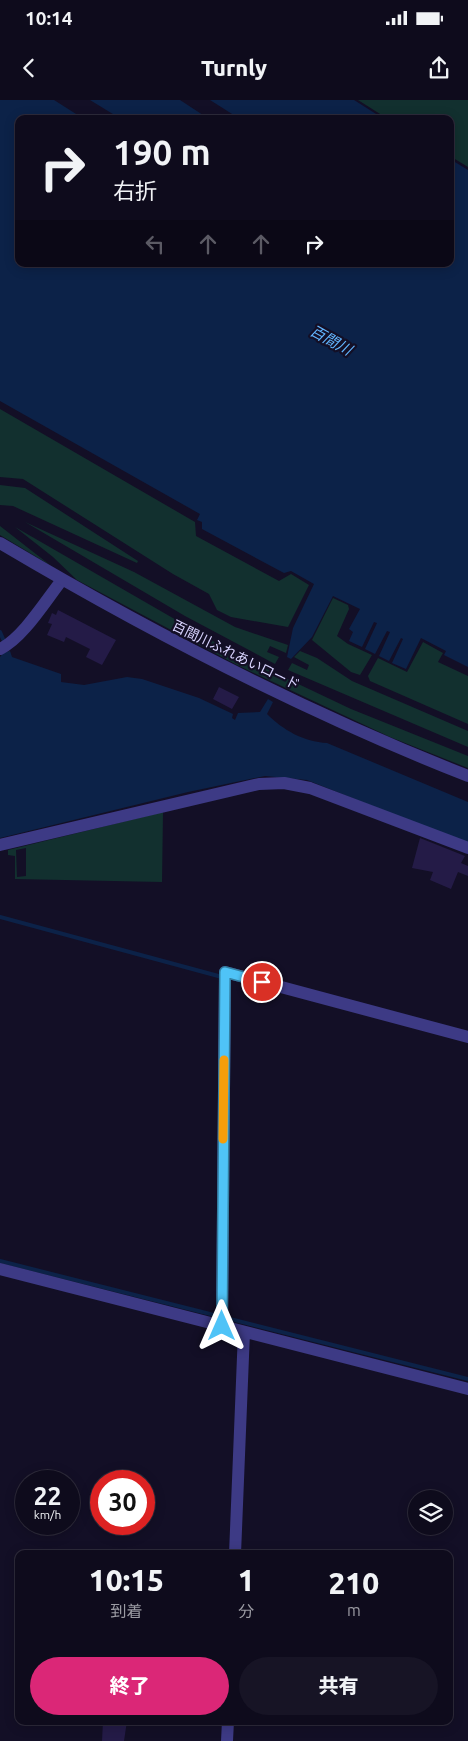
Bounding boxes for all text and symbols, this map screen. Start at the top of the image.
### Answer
text: 10:14 [25,7,73,29]
icon: back [15,54,43,82]
icon: share [425,54,453,82]
text: Turnly [201,55,267,80]
text: 190 m [113,132,211,172]
icon: right [30,135,95,200]
text: 右折 [113,178,157,203]
icon: left [141,230,169,258]
icon: ahead [194,230,222,258]
icon: ahead [247,230,275,258]
icon: right [300,230,328,258]
water label: 百間川 [307,322,357,359]
street label: 百間川ふれあいロード [170,617,302,693]
pin [241,961,283,1003]
icon: arrive [248,968,276,996]
position arrow [195,1299,247,1351]
speed limit sign: 30 [90,1470,155,1535]
text: 22 [33,1482,62,1510]
map controls [408,1490,453,1535]
button: layers [408,1490,453,1535]
text: km/h [34,1508,61,1521]
text: 10:15 [89,1563,164,1597]
text: 1 [238,1563,255,1597]
text: 210 [328,1566,379,1600]
text: m [347,1601,361,1619]
text: 到着 [110,1602,142,1620]
text: 分 [238,1602,254,1620]
button: 終了 [30,1657,229,1715]
button: 共有 [239,1657,438,1715]

